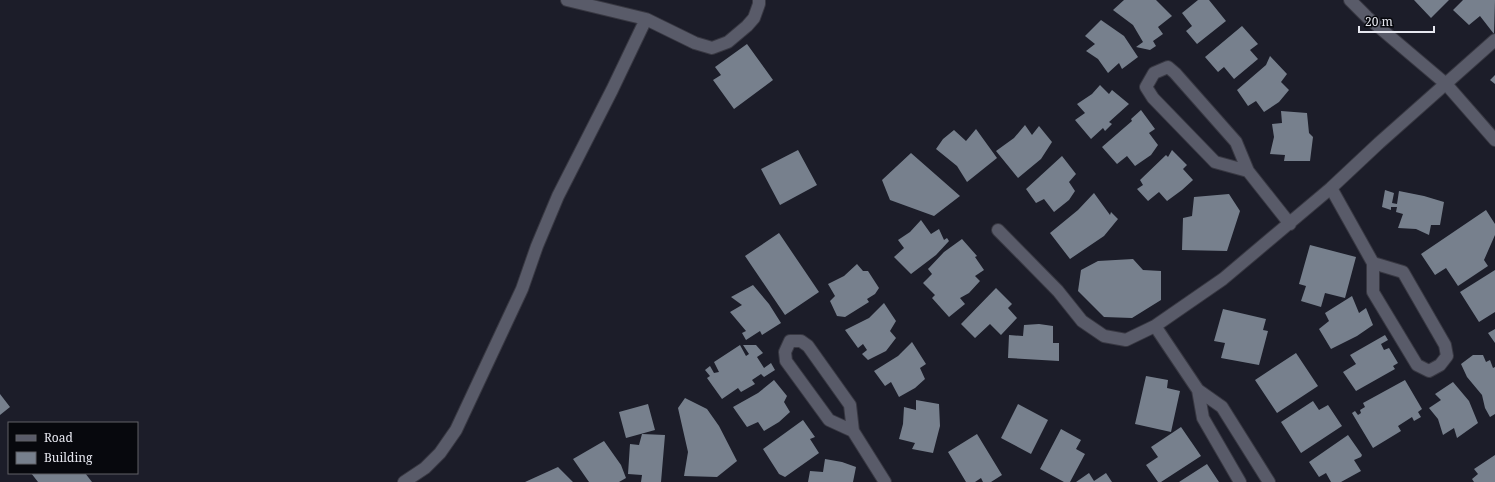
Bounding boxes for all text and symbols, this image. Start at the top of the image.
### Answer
scale bar [1359,8,1434,34]
text: 20 m [1365,13,1393,30]
legend [8,422,138,474]
text: Road [44,429,74,446]
text: Building [44,449,93,466]

